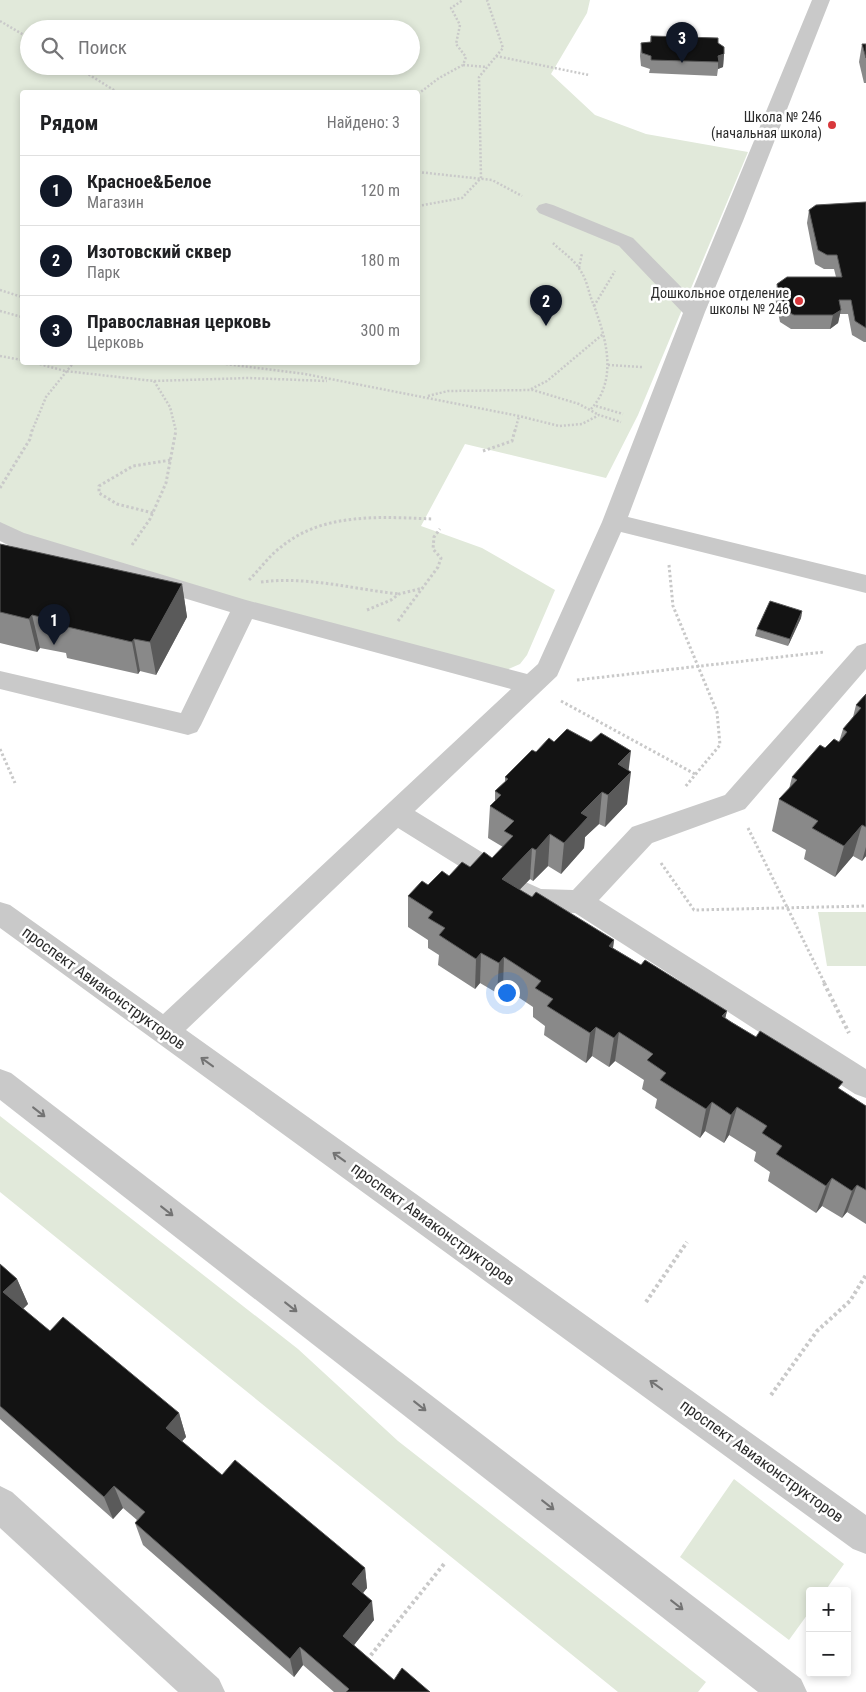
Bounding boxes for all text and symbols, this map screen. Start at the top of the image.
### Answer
search box [20,20,420,75]
pin: 3 [666,22,698,63]
icon: search [38,34,66,62]
text: Поиск [78,36,127,59]
place label: Школа № 246 (начальная школа) [711,109,822,142]
text: Рядом [40,111,99,135]
text: Найдено: 3 [327,113,400,132]
marker: Школа № 246 (начальная школа) [826,119,838,131]
text: Красное&Белое [87,170,211,193]
text: 1 [52,181,60,200]
text: 120 m [361,181,400,200]
text: Магазин [87,193,144,212]
text: Изотовский сквер [87,240,232,263]
text: 2 [52,251,60,270]
text: 180 m [361,251,400,270]
text: Парк [87,263,120,282]
pin: 2 [530,285,562,326]
place label: Дошкольное отделение школы № 246 [651,285,789,317]
marker: Дошкольное отделение школы № 246 [793,295,805,307]
text: Православная церковь [87,310,271,333]
text: 3 [52,321,60,340]
text: 300 m [361,321,400,340]
text: Церковь [87,333,144,352]
pin: 1 [38,604,70,645]
street label: проспект Авиаконструкторов [19,922,189,1054]
your location [494,980,520,1006]
one-way arrow [200,1057,214,1067]
one-way arrow [32,1107,46,1117]
one-way arrow [332,1152,346,1162]
street label: проспект Авиаконструкторов [348,1158,518,1290]
one-way arrow [160,1206,173,1217]
one-way arrow [284,1301,297,1312]
one-way arrow [649,1380,663,1390]
street label: проспект Авиаконструкторов [677,1395,847,1527]
one-way arrow [413,1401,427,1411]
one-way arrow [541,1500,554,1511]
map controls [806,1587,851,1677]
button: + [806,1587,851,1632]
one-way arrow [670,1599,683,1610]
button: − [806,1632,851,1677]

